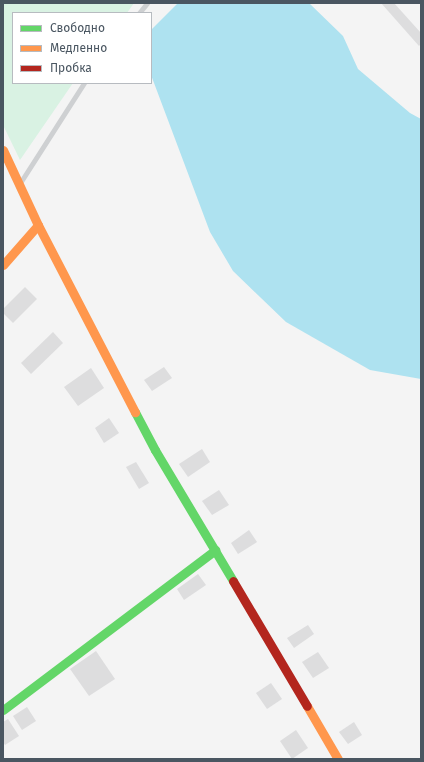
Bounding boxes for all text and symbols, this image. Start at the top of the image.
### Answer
legend [12,12,152,84]
text: Свободно [50,21,105,35]
text: Медленно [50,41,107,55]
text: Пробка [50,61,92,75]

